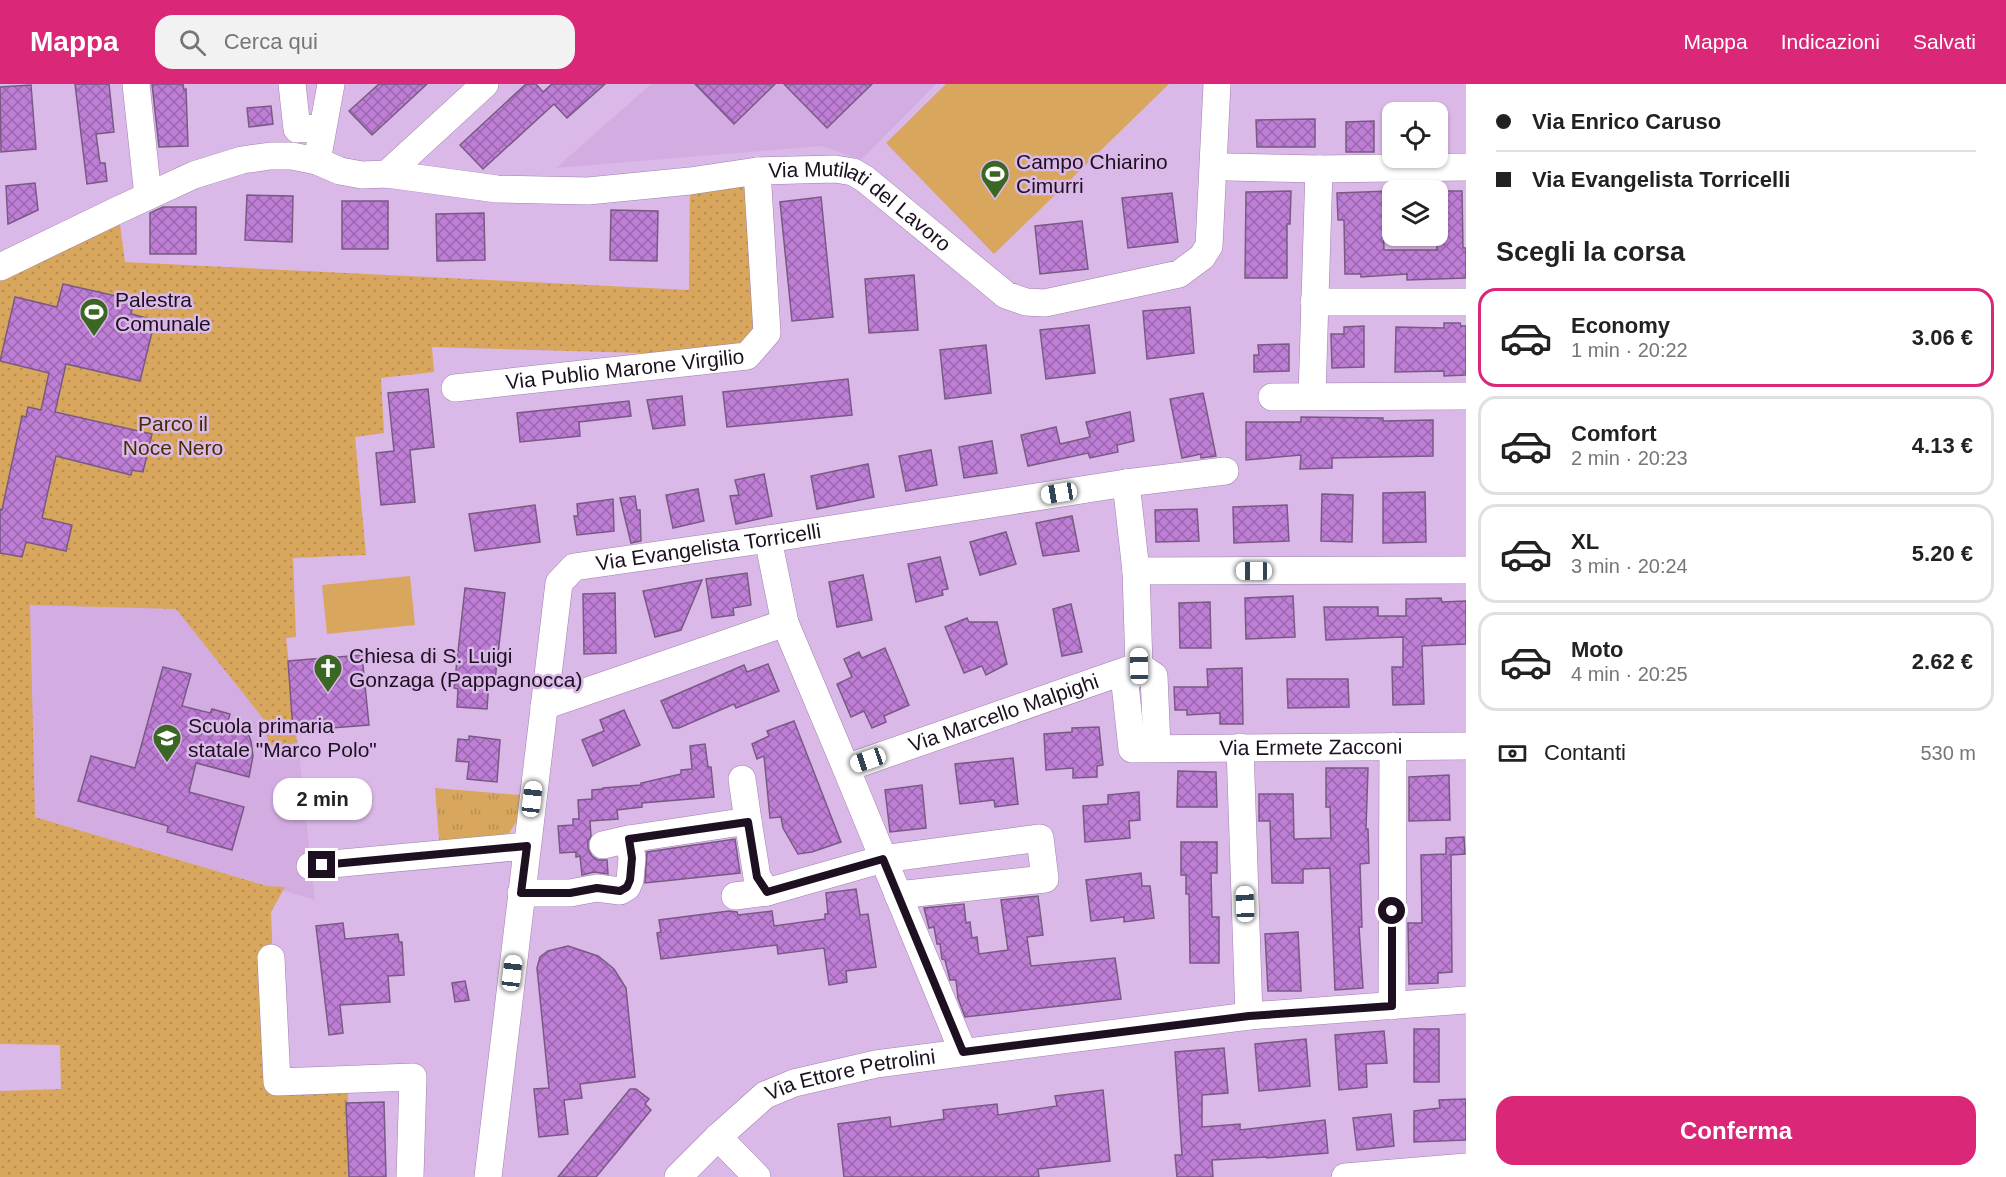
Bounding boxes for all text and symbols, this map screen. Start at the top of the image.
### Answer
search box [155,15,575,69]
text: Mappa [30,26,119,57]
icon: search [176,26,209,59]
text: Cerca qui [224,29,318,54]
text: Mappa [1684,30,1748,53]
text: Indicazioni [1781,30,1880,53]
text: Salvati [1913,30,1976,53]
map controls [1382,102,1448,246]
button: locate [1382,102,1448,168]
text: Via Enrico Caruso [1532,109,1721,134]
place label: Campo Chiarino Cimurri [1016,150,1168,197]
street label: Via Mutilati del Lavoro [768,157,956,256]
sports icon: Campo Chiarino Cimurri [979,158,1011,200]
text: Via Evangelista Torricelli [1532,167,1790,192]
button: layers [1382,180,1448,246]
text: Scegli la corsa [1496,237,1685,267]
place label: Palestra Comunale [115,288,211,335]
sports icon: Palestra Comunale [78,296,110,338]
icon: car [1499,311,1553,365]
text: Economy [1571,313,1670,338]
text: 3.06 € [1912,325,1973,350]
text: 1 min · 20:22 [1571,339,1688,361]
street label: Via Publio Marone Virgilio [504,344,745,393]
park label: Parco il Noce Nero [123,412,223,459]
icon: car [1499,419,1553,473]
text: Comfort [1571,421,1657,446]
text: 4.13 € [1912,433,1973,458]
text: 2 min · 20:23 [1571,447,1688,469]
car [1040,481,1078,505]
street label: Via Evangelista Torricelli [594,519,822,575]
icon: car [1499,527,1553,581]
text: XL [1571,529,1599,554]
text: 5.20 € [1912,541,1973,566]
text: 3 min · 20:24 [1571,555,1688,577]
car [1236,562,1272,580]
icon: car [1499,635,1553,689]
text: Moto [1571,637,1624,662]
place label: Chiesa di S. Luigi Gonzaga (Pappagnocca) [349,644,583,691]
car [1130,648,1148,684]
text: 2.62 € [1912,649,1973,674]
church icon: Chiesa di S. Luigi Gonzaga (Pappagnocca) [312,652,344,694]
text: 4 min · 20:25 [1571,663,1688,685]
street label: Via Marcello Malpighi [906,669,1101,756]
place label: Scuola primaria statale "Marco Polo" [188,714,377,761]
school or university icon: Scuola primaria statale "Marco Polo" [151,722,183,764]
street label: Via Ermete Zacconi [1219,735,1402,759]
icon: cash [1496,737,1529,770]
text: Contanti [1544,740,1626,765]
text: 530 m [1920,742,1976,764]
car [848,746,888,774]
callout: 2 min [272,778,372,820]
car [521,780,543,818]
text: 2 min [296,788,349,810]
route end [308,851,335,878]
car [1235,886,1255,922]
route start [1378,897,1405,924]
car [501,954,523,992]
street label: Via Ettore Petrolini [762,1044,937,1105]
button: Conferma [1496,1096,1976,1165]

